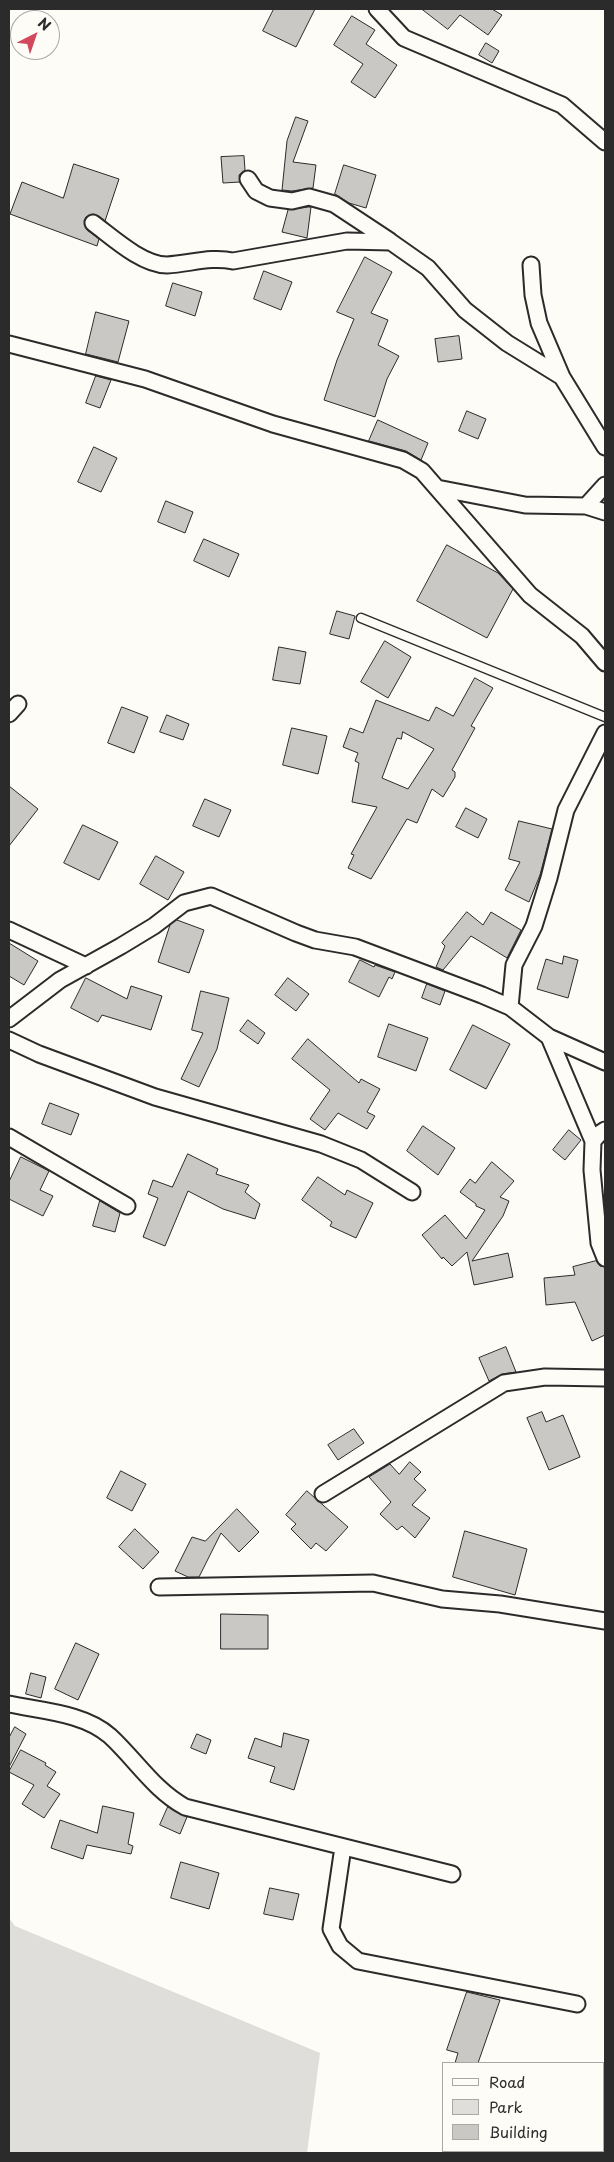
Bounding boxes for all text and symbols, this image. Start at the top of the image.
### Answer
north arrow [10,10,60,60]
text: N [33,12,56,36]
legend [442,2062,604,2152]
text: Road [489,2070,525,2093]
text: Park [489,2095,523,2118]
text: Building [489,2120,548,2143]

